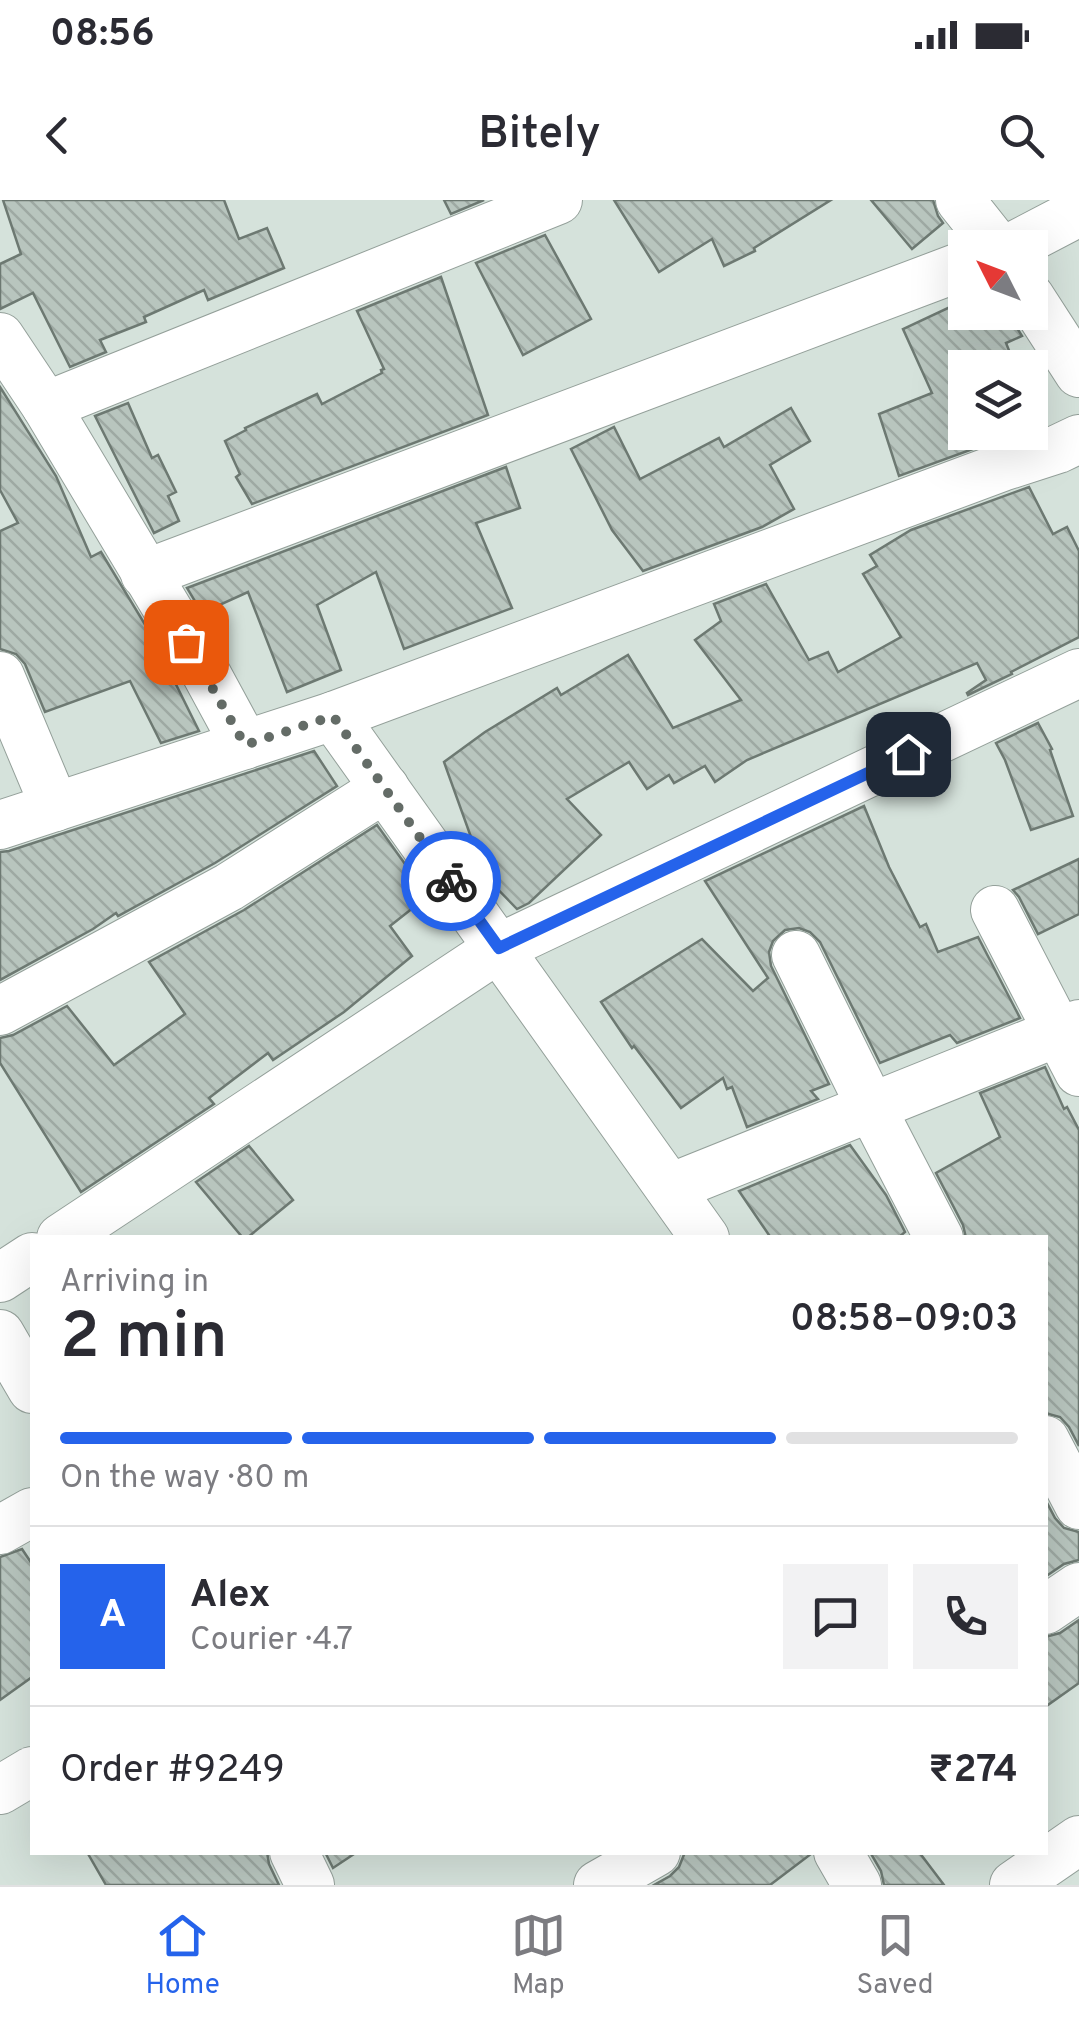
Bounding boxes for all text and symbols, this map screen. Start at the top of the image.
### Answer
text: 08:56 [50,11,155,60]
text: Bitely [478,107,601,164]
icon: back [30,108,85,163]
icon: search [994,108,1049,163]
north arrow [948,230,1048,330]
map controls [948,230,1048,450]
button: layers [948,350,1048,450]
pin [144,600,229,685]
icon: bag [159,615,214,670]
pin [866,712,951,797]
icon: home [881,727,936,782]
courier [401,831,501,931]
icon: bike [424,854,479,909]
text: Arriving in [60,1263,209,1303]
text: 08:58–09:03 [790,1296,1018,1345]
text: 2 min [60,1299,228,1381]
text: On the way · 80 m [60,1459,309,1499]
button: chat [783,1564,888,1669]
button: phone [913,1564,1018,1669]
text: Alex [190,1572,270,1621]
text: A [99,1592,126,1641]
text: Courier · 4.7 [190,1621,353,1661]
text: Order #9249 [60,1747,285,1796]
text: ₹274 [928,1747,1018,1796]
tab: Home [145,1908,220,2004]
tab: Map [511,1908,566,2004]
tab: Saved [857,1908,934,2004]

